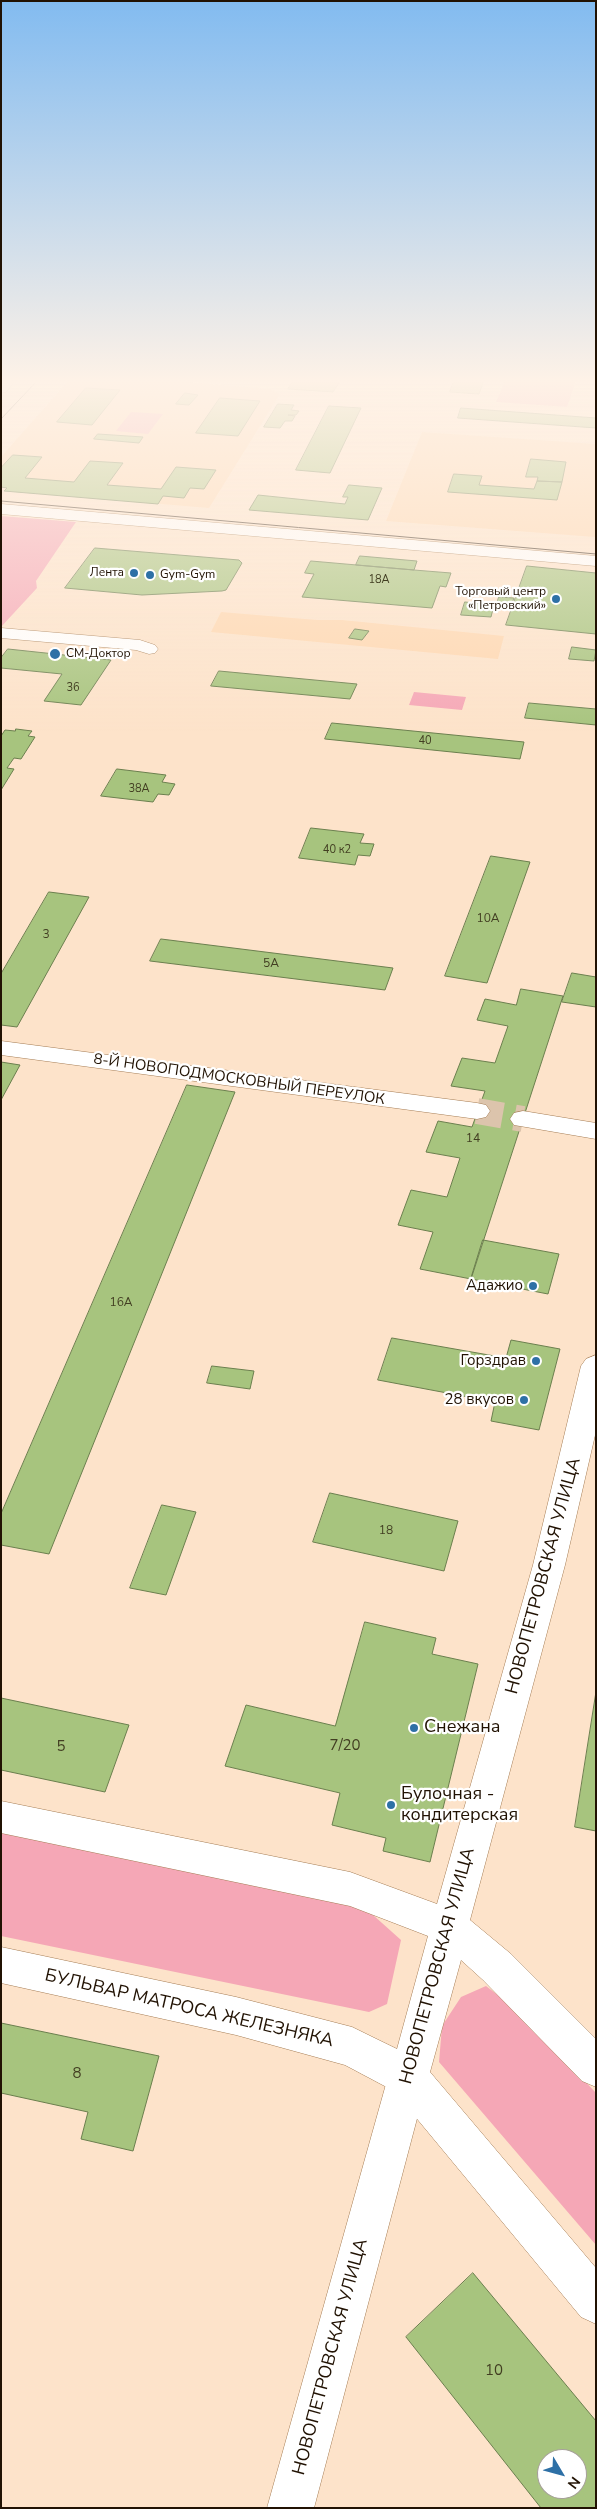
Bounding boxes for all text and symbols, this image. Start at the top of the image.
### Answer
place label: Лента [90,566,124,580]
marker: Лента [128,567,140,579]
place label: Gym-Gym [160,568,215,582]
marker: Gym-Gym [144,569,156,581]
house number: 18А [368,573,390,587]
place label: Торговый центр «Петровский» [455,585,546,613]
marker: Торговый центр «Петровский» [550,593,562,605]
marker: СМ-Доктор [48,647,62,661]
place label: СМ-Доктор [66,647,131,661]
house number: 36 [66,681,80,695]
house number: 40 [418,734,432,748]
house number: 38А [128,782,150,796]
house number: 40 к2 [323,843,351,857]
house number: 10А [476,912,500,926]
house number: 3 [42,928,50,942]
house number: 5А [263,957,279,971]
street label: 8-Й НОВОПОДМОСКОВНЫЙ ПЕРЕУЛОК [92,1051,386,1109]
house number: 14 [466,1132,480,1146]
place label: Адажио [466,1277,523,1295]
marker: Адажио [527,1280,539,1292]
house number: 16А [109,1296,133,1310]
place label: Горздрав [461,1352,526,1370]
marker: Горздрав [530,1355,542,1367]
place label: 28 вкусов [444,1391,514,1409]
marker: 28 вкусов [518,1394,530,1406]
street label: НОВОПЕТРОВСКАЯ УЛИЦА [502,1455,586,1697]
house number: 18 [379,1524,393,1538]
place label: Снежана [424,1717,501,1739]
marker: Снежана [408,1722,420,1734]
house number: 7/20 [329,1737,361,1755]
house number: 5 [57,1738,65,1756]
place label: Булочная - кондитерская [401,1784,518,1826]
marker: Булочная - кондитерская [385,1799,397,1811]
street label: НОВОПЕТРОВСКАЯ УЛИЦА [396,1845,480,2087]
street label: БУЛЬВАР МАТРОСА ЖЕЛЕЗНЯКА [43,1965,335,2053]
house number: 8 [73,2065,81,2083]
street label: НОВОПЕТРОВСКАЯ УЛИЦА [289,2236,373,2478]
house number: 10 [485,2362,503,2380]
north arrow [537,2449,587,2499]
text: N [563,2473,584,2493]

